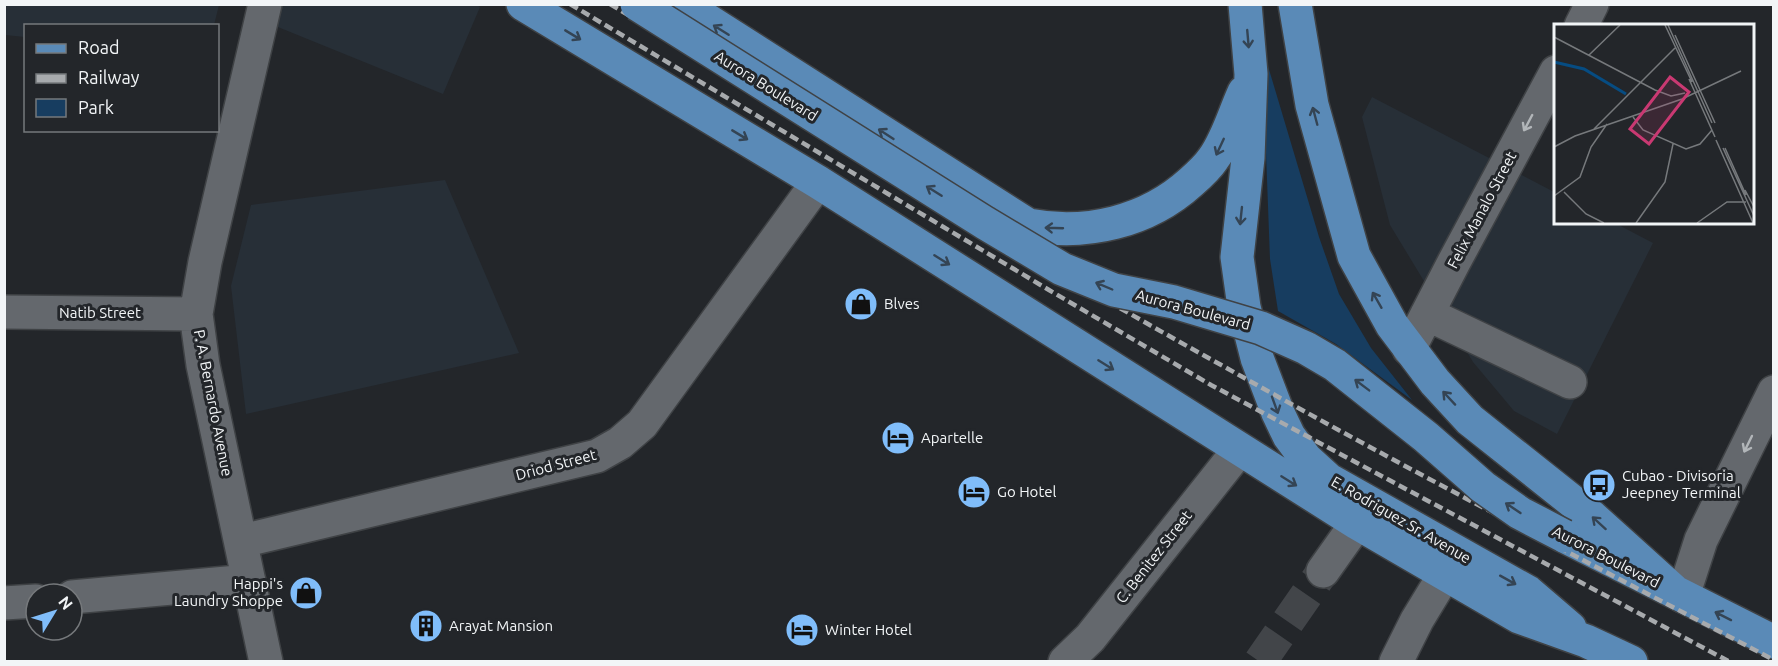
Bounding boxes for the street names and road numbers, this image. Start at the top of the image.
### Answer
street label: Aurora Boulevard [712,47,821,124]
street label: Felix Manalo Street [1444,148,1520,271]
street label: Aurora Boulevard [1134,286,1252,333]
street label: Natib Street [59,304,141,321]
street label: P. A. Bernardo Avenue [191,328,236,478]
street label: Driod Street [514,446,598,483]
street label: E. Rodriguez Sr. Avenue [1328,473,1474,566]
street label: C. Benitez Street [1112,507,1195,606]
street label: Aurora Boulevard [1550,522,1663,591]

